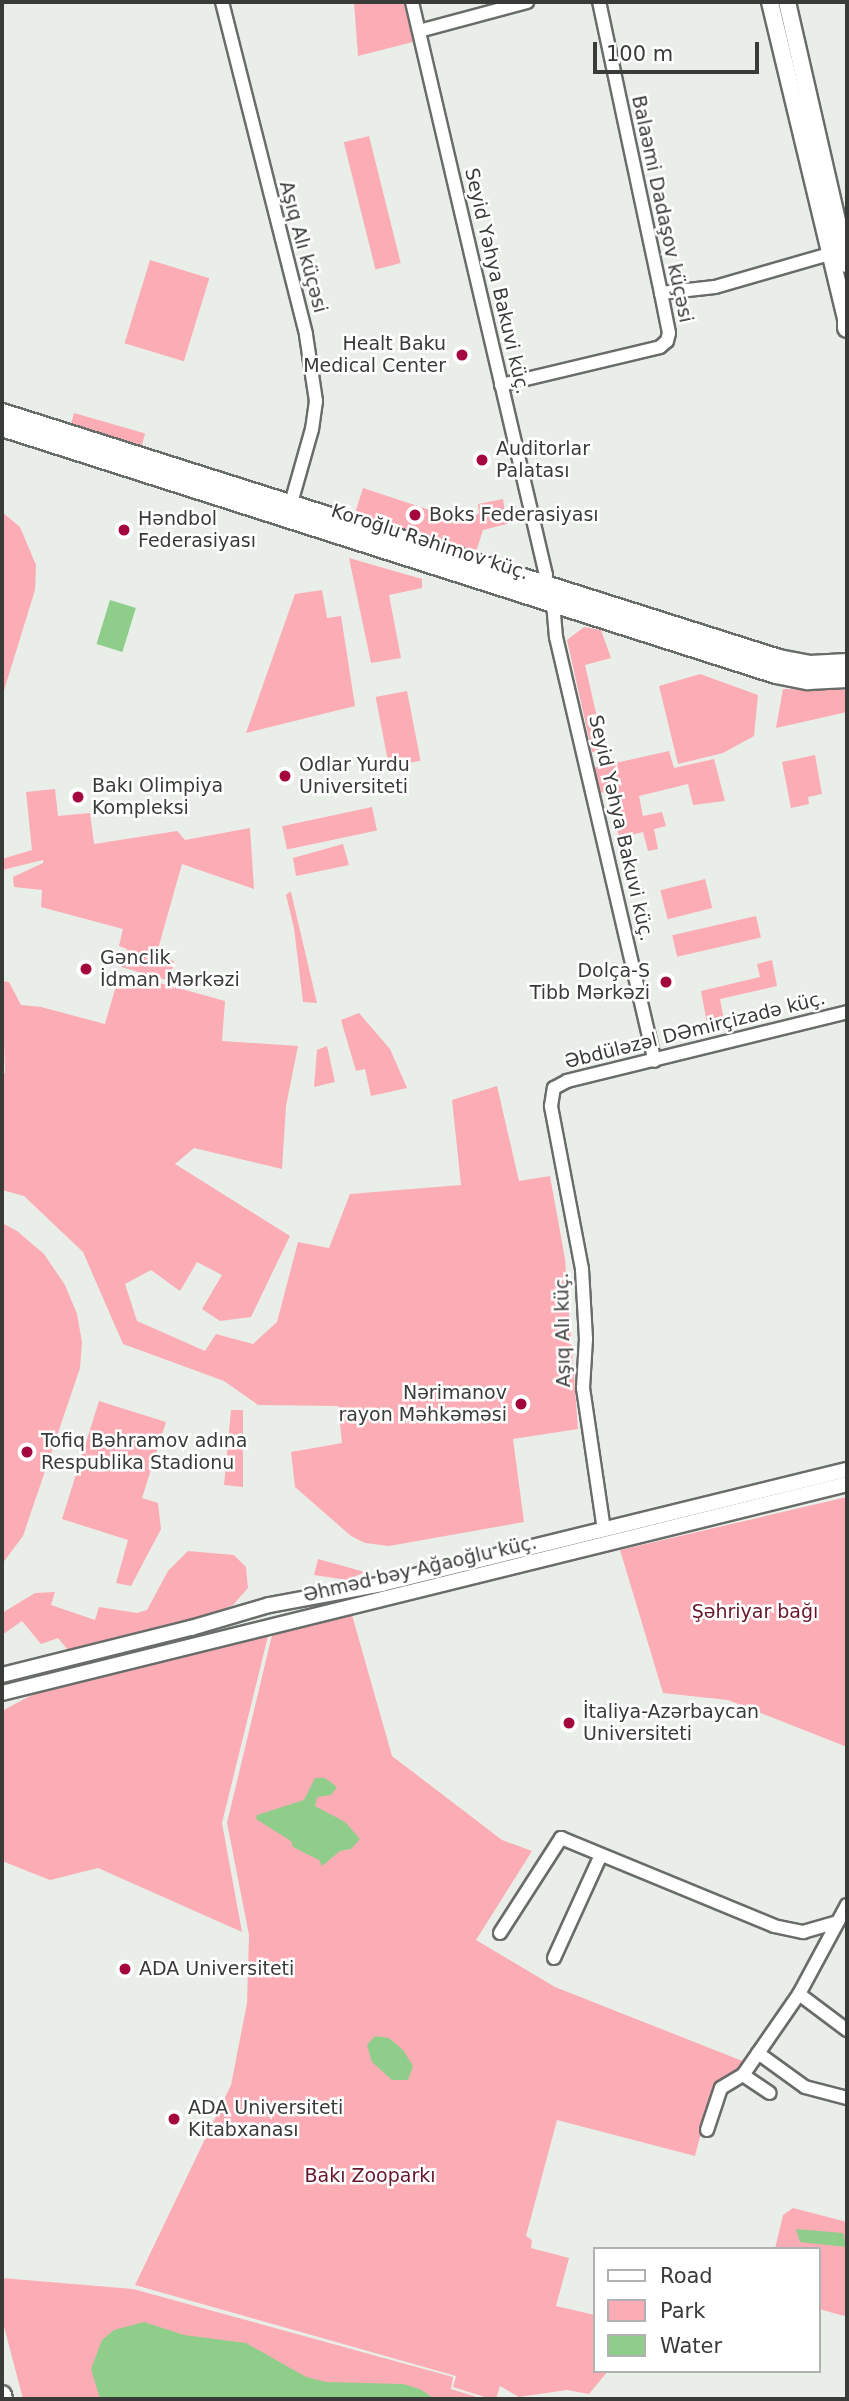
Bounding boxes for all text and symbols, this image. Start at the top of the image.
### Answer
scale bar [597,28,763,72]
text: 100 m [606,42,673,66]
street label: Balaəmi Dadaşov küçəsi [627,93,697,325]
street label: Seyid Yəhya Bakuvi küç. [460,166,534,396]
street label: Aşıq Alı küçəsi [274,179,332,315]
place label: Healt Baku Medical Center [303,333,446,377]
marker: Healt Baku Medical Center [452,345,472,365]
place label: Auditorlar Palatası [496,438,590,482]
marker: Auditorlar Palatası [474,452,490,468]
street label: Koroğlu Rəhimov küç. [328,499,532,585]
place label: Boks Federasiyası [429,504,599,526]
marker: Boks Federasiyası [407,507,423,523]
place label: Həndbol Federasiyası [138,508,256,552]
marker: Həndbol Federasiyası [116,522,132,538]
street label: Seyid Yəhya Bakuvi küç. [584,713,658,943]
place label: Odlar Yurdu Universiteti [299,754,410,798]
marker: Odlar Yurdu Universiteti [277,768,293,784]
place label: Bakı Olimpiya Kompleksi [92,775,223,819]
marker: Bakı Olimpiya Kompleksi [70,789,86,805]
place label: Gənclik İdman Mərkəzi [100,947,240,991]
place label: Dolça-S Tibb Mərkəzi [530,960,650,1004]
marker: Gənclik İdman Mərkəzi [78,961,94,977]
marker: Dolça-S Tibb Mərkəzi [656,972,676,992]
street label: Əbdüləzəl DƏmirçizadə küç. [562,987,828,1073]
street label: Aşıq Alı küç. [551,1272,575,1388]
place label: Nərimanov rayon Məhkəməsi [338,1382,507,1426]
marker: Nərimanov rayon Məhkəməsi [513,1396,529,1412]
place label: Tofiq Bəhramov adına Respublika Stadionu [41,1430,247,1474]
marker: Tofiq Bəhramov adına Respublika Stadionu [19,1444,35,1460]
street label: Əhməd bəy Ağaoğlu küç. [301,1531,539,1607]
park label: Şəhriyar bağı [692,1601,818,1623]
place label: İtaliya-Azərbaycan Universiteti [583,1701,759,1745]
marker: İtaliya-Azərbaycan Universiteti [561,1715,577,1731]
place label: ADA Universiteti [139,1958,294,1980]
marker: ADA Universiteti [117,1961,133,1977]
place label: ADA Universiteti Kitabxanası [188,2097,343,2141]
marker: ADA Universiteti Kitabxanası [166,2111,182,2127]
park label: Bakı Zooparkı [304,2165,436,2187]
legend [594,2247,821,2373]
text: Road [660,2264,713,2288]
text: Park [660,2299,705,2323]
text: Water [660,2334,722,2358]

